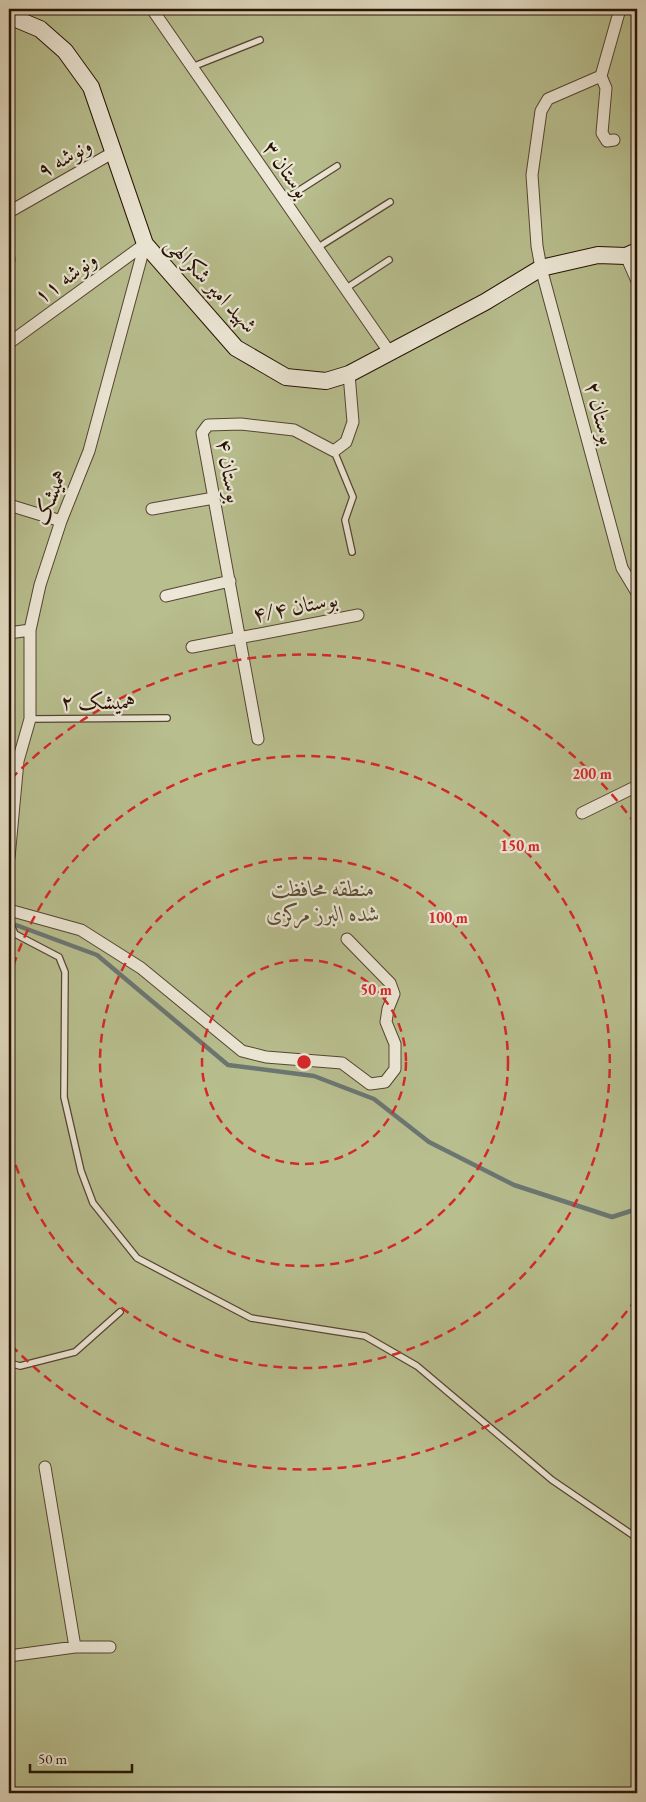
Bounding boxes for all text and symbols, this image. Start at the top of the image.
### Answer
street label: ونوشه ۹ [32,130,97,185]
street label: بوستان ۳ [256,135,317,204]
street label: شهید امیر شکرالهی [159,230,264,340]
street label: ونوشه ۱۱ [28,245,103,310]
street label: بوستان ۲ [578,378,623,448]
street label: بوستان ۴ [210,437,249,505]
street label: همیشک [26,465,73,529]
street label: بوستان ۴/۴ [250,584,340,629]
street label: همیشک ۲ [61,687,135,716]
text: 200 m [572,764,612,783]
text: 150 m [500,836,540,855]
park label: منطقه محافظت شده البرز مرکزی [266,874,380,929]
text: 100 m [428,908,468,927]
text: 50 m [360,980,392,999]
centre of rings [295,1053,313,1071]
scale bar [30,1742,132,1774]
text: 50 m [38,1749,67,1768]

